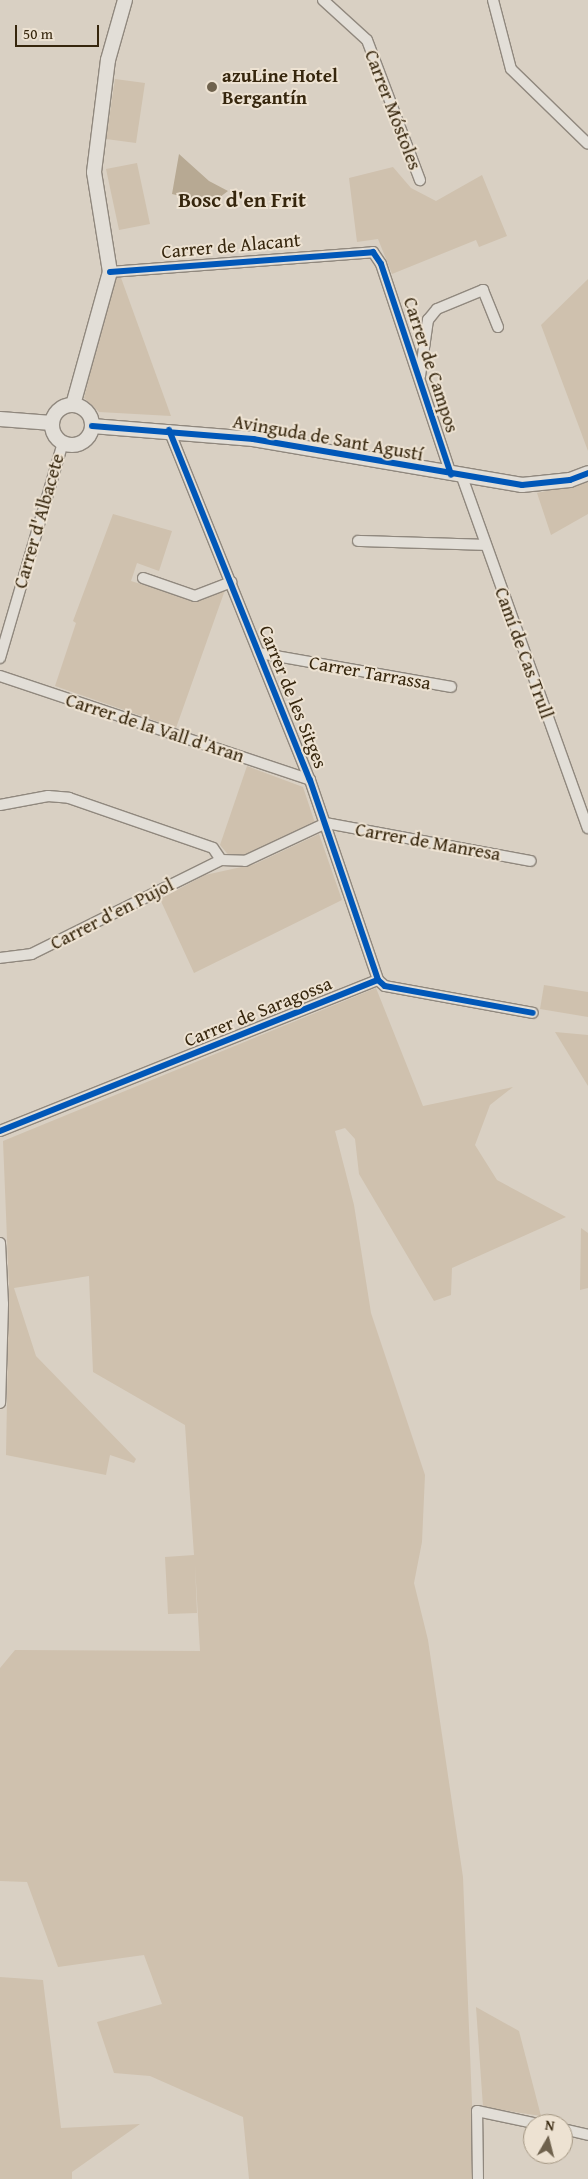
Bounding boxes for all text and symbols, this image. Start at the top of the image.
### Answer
scale bar [18,15,101,47]
text: 50 m [23,23,53,44]
street label: Carrer Móstoles [360,47,426,173]
place label: azuLine Hotel Bergantín [222,65,338,109]
marker: azuLine Hotel Bergantín [206,81,218,93]
district label: Bosc d'en Frit [178,187,306,213]
street label: Carrer de Alacant [161,229,301,263]
street label: Carrer de Campos [398,294,464,436]
street label: Avinguda de Sant Agustí [231,410,425,466]
street label: Carrer d'Albacete [9,451,69,591]
street label: Camí de Cas Trull [490,584,558,722]
street label: Carrer de les Sitges [254,622,332,772]
street label: Carrer Tarrassa [307,651,433,695]
street label: Carrer de la Vall d'Aran [63,688,247,768]
street label: Carrer de Manresa [354,818,502,866]
street label: Carrer d'en Pujol [47,873,177,955]
street label: Carrer de Saragossa [181,972,335,1052]
north arrow [523,2114,573,2164]
text: N [544,2115,556,2136]

